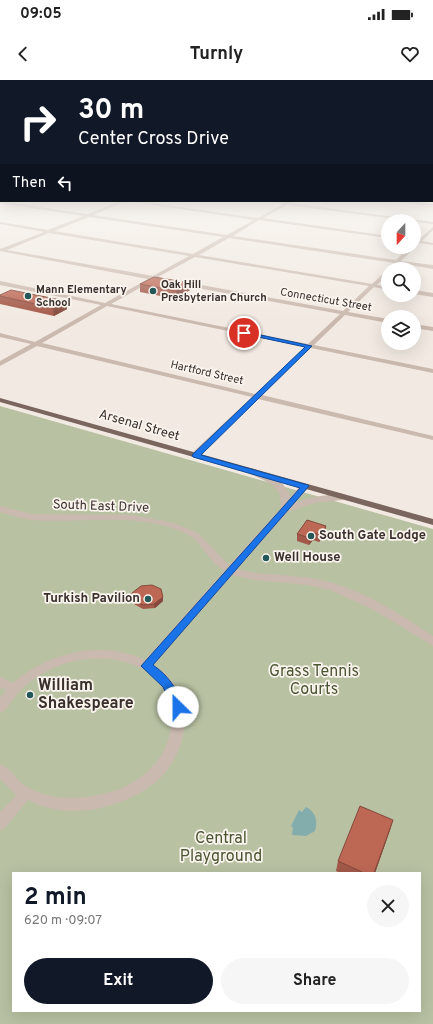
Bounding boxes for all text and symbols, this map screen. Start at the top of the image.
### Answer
text: 09:05 [20,5,62,24]
icon: back [12,43,34,65]
text: Turnly [190,43,243,66]
icon: heart [399,43,421,65]
text: 30 m [78,93,144,129]
icon: right [12,96,64,148]
text: Center Cross Drive [78,128,229,151]
icon: left [54,172,76,194]
text: Then [12,174,46,193]
north arrow [381,214,421,254]
map controls [381,214,421,350]
button: search [381,262,421,302]
place label: Oak Hill Presbyterian Church [161,278,267,305]
place label: Mann Elementary School [36,283,127,310]
street label: Connecticut Street [279,285,373,315]
marker: Oak Hill Presbyterian Church [148,286,158,296]
marker: Mann Elementary School [23,291,33,301]
button: layers [381,310,421,350]
pin [227,316,261,350]
icon: arrive [233,322,255,344]
street label: Hartford Street [169,358,245,388]
street label: Arsenal Street [97,407,181,445]
street label: South East Drive [53,497,149,517]
place label: South Gate Lodge [319,528,426,544]
marker: South Gate Lodge [306,531,316,541]
place label: Well House [274,550,340,566]
marker: Well House [261,553,271,563]
place label: Turkish Pavilion [43,591,140,607]
marker: Turkish Pavilion [143,594,153,604]
park label: Grass Tennis Courts [269,662,359,700]
place label: William Shakespeare [38,676,134,714]
position arrow [157,686,199,728]
marker: William Shakespeare [25,690,35,700]
park label: Central Playground [180,829,262,867]
text: 2 min [24,883,87,913]
button: close [367,885,409,927]
text: 620 m · 09:07 [24,913,102,929]
button: Exit [24,958,213,1004]
button: Share [221,958,409,1004]

